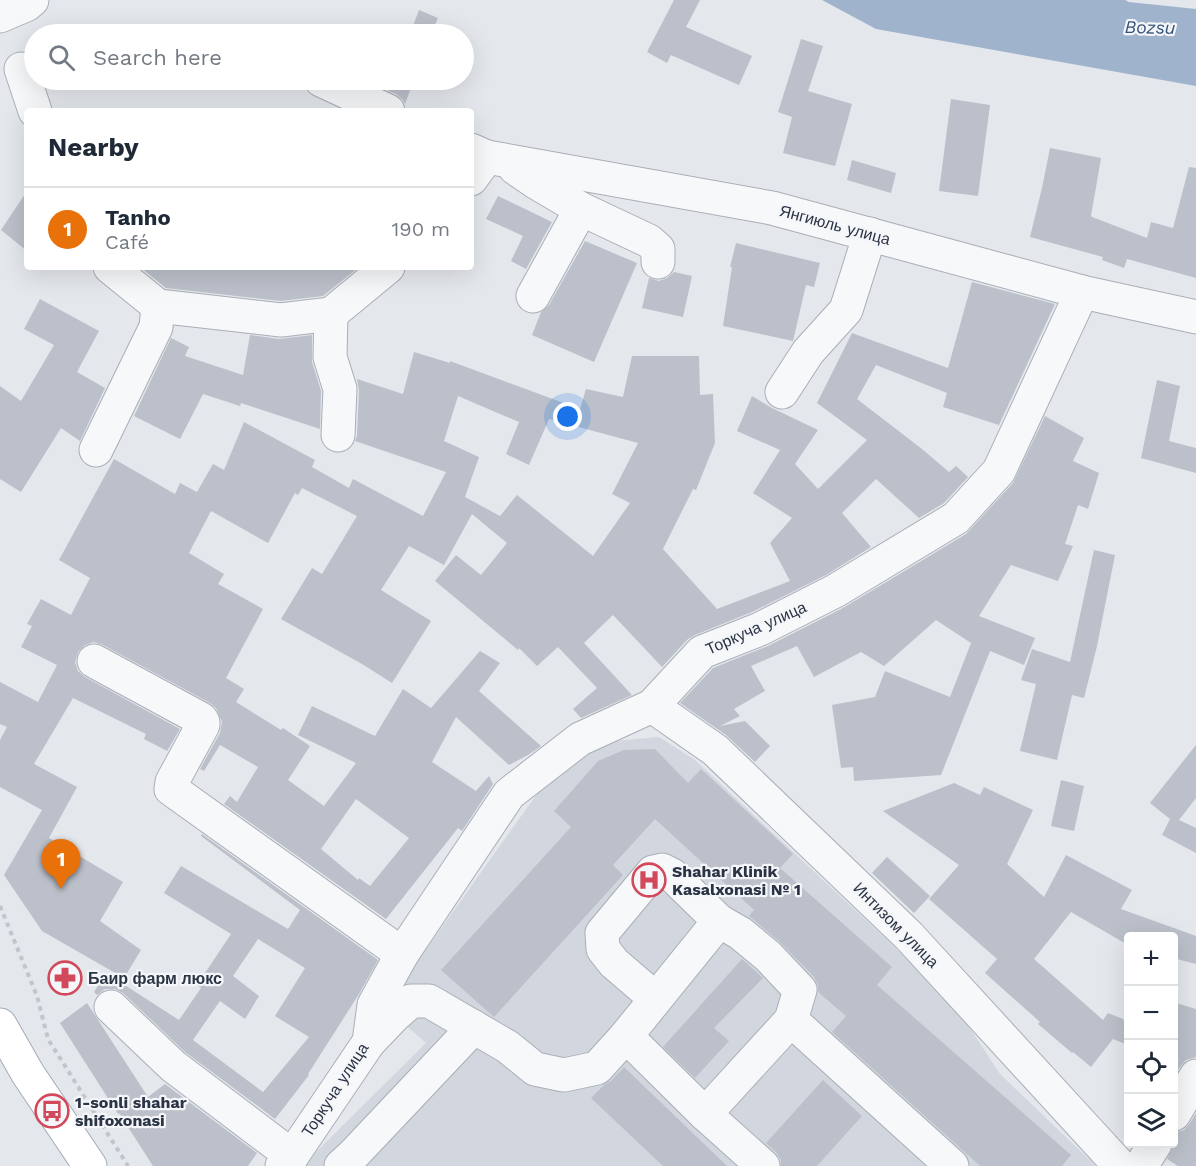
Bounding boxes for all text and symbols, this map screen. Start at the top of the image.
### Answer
water label: Bozsu [1124,16,1176,38]
search box [24,24,474,90]
icon: search [45,41,78,74]
text: Search here [93,45,222,70]
text: Nearby [48,132,139,162]
street label: Янгиюль улица [778,201,893,249]
text: Tanho [105,205,171,230]
text: 1 [63,217,72,241]
text: 190 m [392,217,450,241]
text: Café [105,230,149,254]
your location [553,402,582,431]
street label: Торкуча улица [703,597,809,659]
pin: 1 [42,840,80,889]
hospital icon: Shahar Klinik Kasalxonasi № 1 [631,862,667,898]
place label: Shahar Klinik Kasalxonasi № 1 [672,862,801,899]
street label: Интизом улица [849,878,943,972]
map controls [1124,932,1178,1148]
button: + [1124,932,1178,986]
pharmacy icon: Баир фарм люкс [47,960,83,996]
place label: Баир фарм люкс [88,969,222,988]
button: − [1124,986,1178,1040]
street label: Торкуча улица [298,1039,372,1141]
button: locate [1124,1040,1178,1094]
bus stop icon: 1-sonli shahar shifoxonasi [34,1093,70,1129]
place label: 1-sonli shahar shifoxonasi [75,1093,187,1130]
button: layers [1124,1094,1178,1148]

